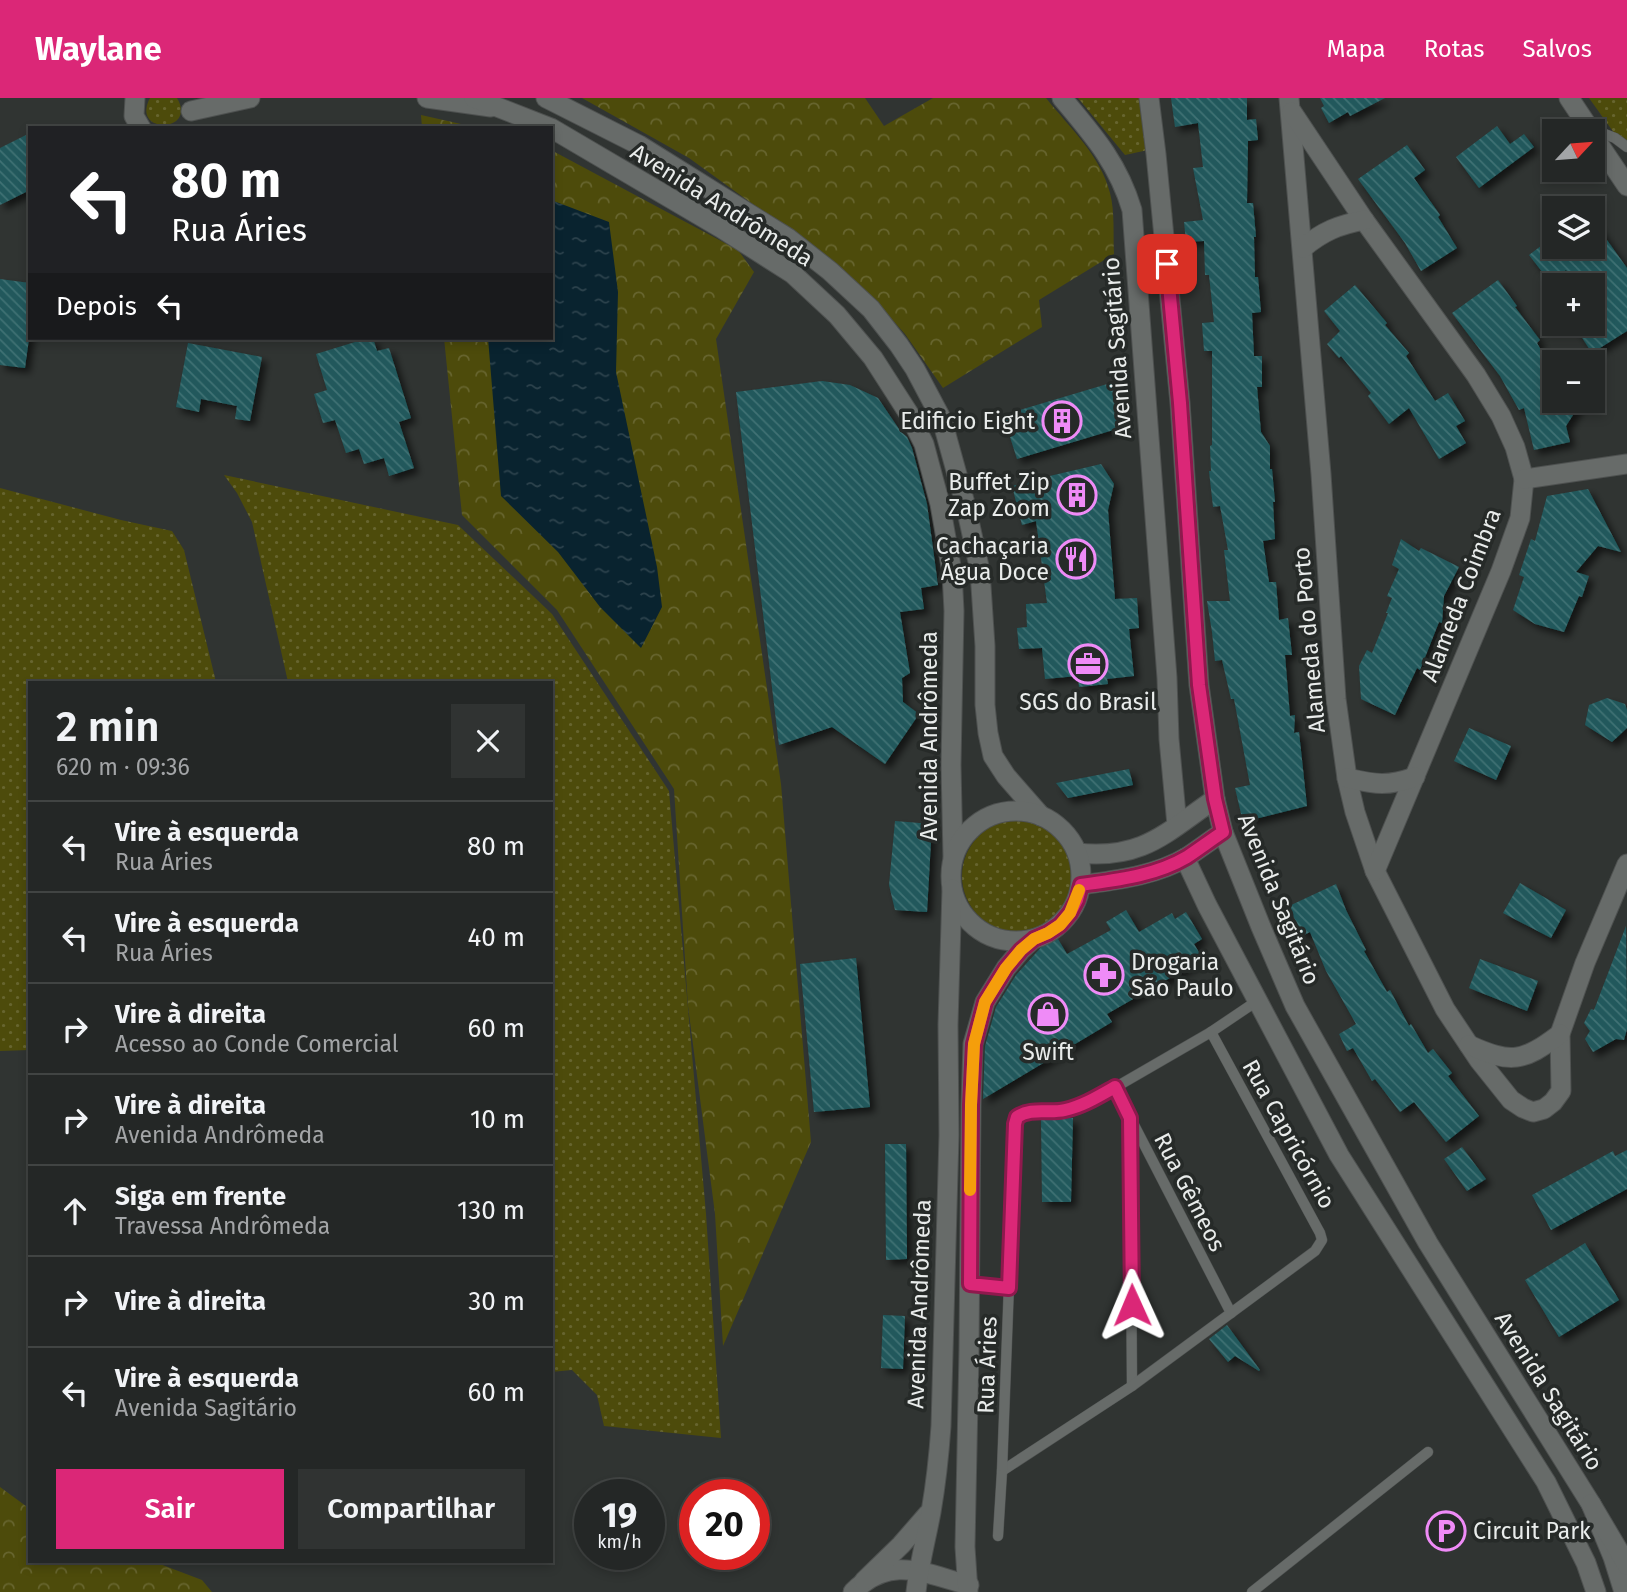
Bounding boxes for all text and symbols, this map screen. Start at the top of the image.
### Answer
text: Waylane [35,29,162,69]
text: Mapa [1327,35,1386,63]
text: Rotas [1424,35,1484,63]
text: Salvos [1522,35,1592,63]
north arrow [1542,119,1605,182]
map controls [1542,119,1605,413]
street label: Avenida Andrômeda [626,138,818,272]
text: 80 m [171,151,281,210]
icon: left [56,154,147,245]
button: layers [1542,196,1605,259]
text: Rua Áries [171,211,307,249]
pin [1137,234,1197,294]
icon: arrive [1148,245,1186,283]
street label: Avenida Sagitário [1097,256,1137,440]
button: + [1542,273,1605,336]
icon: left [151,287,189,325]
text: Depois [56,291,137,322]
button: − [1542,350,1605,413]
building icon: Edificio Eight [1041,400,1083,442]
place label: Edificio Eight [900,407,1036,435]
place label: Buffet Zip Zap Zoom [948,468,1050,522]
building icon: Buffet Zip Zap Zoom [1056,474,1098,516]
street label: Alameda Coimbra [1415,504,1507,686]
place label: Cachaçaria Água Doce [936,532,1049,586]
restaurant icon: Cachaçaria Água Doce [1055,538,1097,580]
street label: Alameda do Porto [1287,546,1331,734]
street label: Avenida Andrômeda [915,631,943,841]
office icon: SGS do Brasil [1067,643,1109,685]
place label: SGS do Brasil [1019,688,1157,716]
text: 2 min [56,702,160,752]
button: close [451,704,525,778]
text: 620 m · 09:36 [56,753,190,781]
street label: Avenida Sagitário [1232,809,1326,989]
text: Vire à esquerda [115,817,299,848]
icon: left [56,828,94,866]
text: 80 m [467,831,525,862]
text: Rua Áries [115,848,213,876]
text: Vire à esquerda [115,908,299,939]
icon: left [56,919,94,957]
text: 40 m [467,922,525,953]
text: Rua Áries [115,939,213,967]
place label: Drogaria São Paulo [1131,948,1234,1002]
pharmacy icon: Drogaria São Paulo [1083,954,1125,996]
shop icon: Swift [1027,993,1069,1035]
text: Vire à direita [115,999,266,1030]
icon: right [56,1010,94,1048]
text: 60 m [467,1013,525,1044]
text: Acesso ao Conde Comercial [115,1030,399,1058]
place label: Swift [1022,1038,1074,1066]
street label: Rua Capricórnio [1236,1054,1342,1214]
text: Vire à direita [115,1090,266,1121]
icon: right [56,1101,94,1139]
text: 10 m [470,1104,525,1135]
text: Avenida Andrômeda [115,1121,325,1149]
street label: Rua Gêmeos [1148,1128,1232,1256]
text: Siga em frente [115,1181,286,1212]
icon: ahead [56,1192,94,1230]
text: 130 m [457,1195,525,1226]
street label: Avenida Andrômeda [901,1199,937,1409]
text: Travessa Andrômeda [115,1212,330,1240]
position arrow [1095,1268,1169,1342]
icon: right [56,1283,94,1321]
text: Vire à direita [115,1286,266,1317]
text: 30 m [468,1286,525,1317]
street label: Avenida Sagitário [1489,1306,1609,1476]
street label: Rua Áries [970,1316,1003,1414]
text: Vire à esquerda [115,1363,299,1394]
icon: left [56,1374,94,1412]
text: 60 m [467,1377,525,1408]
text: Avenida Sagitário [115,1394,297,1422]
button: Sair [56,1469,284,1549]
button: Compartilhar [298,1469,525,1549]
speed limit sign: 20 [679,1479,770,1570]
text: 19 [602,1494,637,1536]
parking icon: Circuit Park [1425,1510,1467,1552]
place label: Circuit Park [1473,1517,1591,1545]
text: km/h [597,1531,642,1553]

